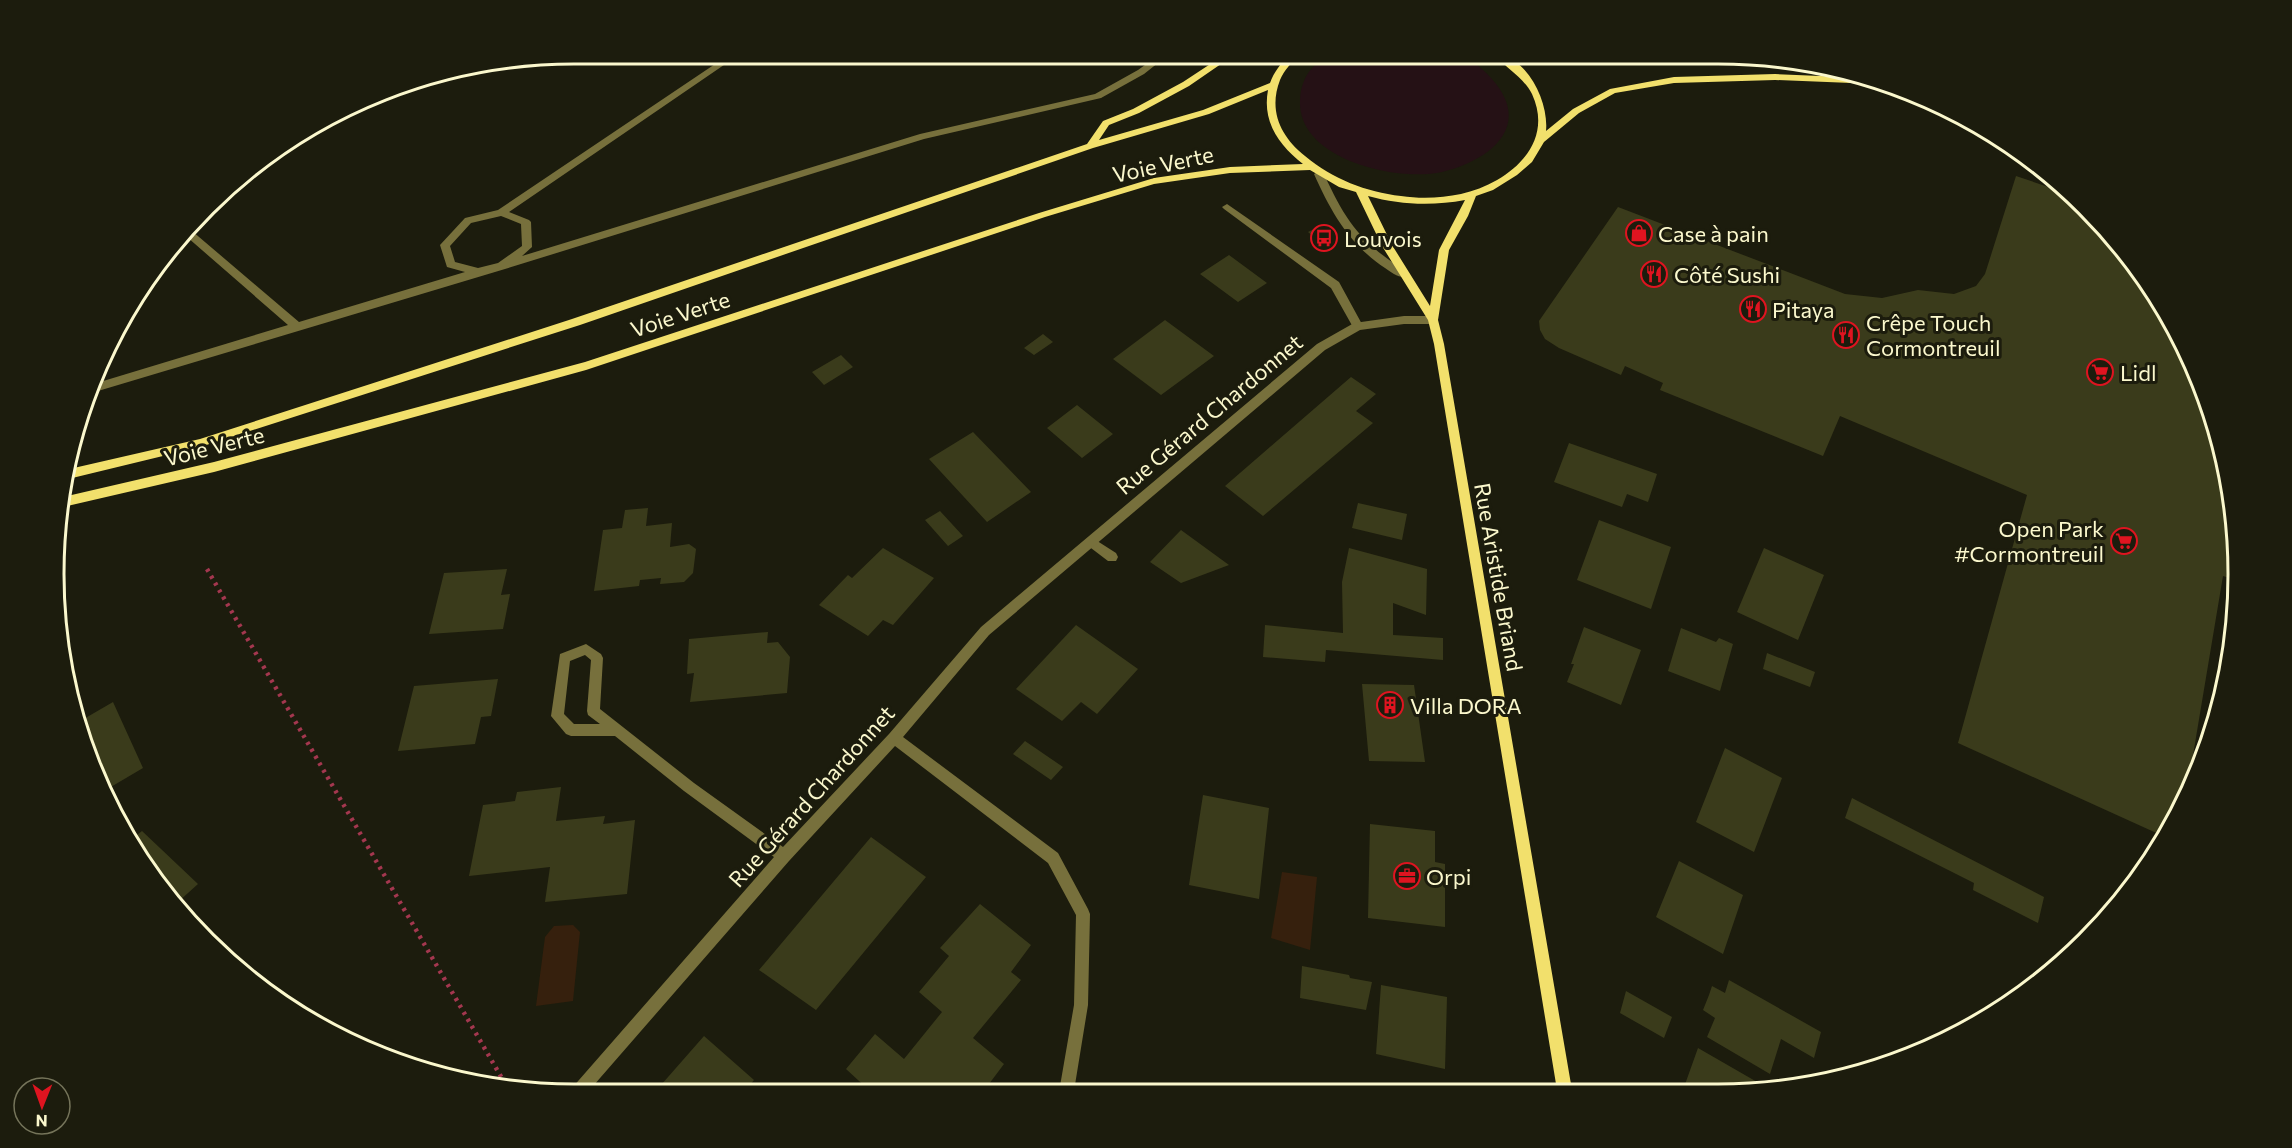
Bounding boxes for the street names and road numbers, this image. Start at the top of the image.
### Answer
street label: Voie Verte [1110,140,1216,188]
street label: Voie Verte [627,285,733,343]
street label: Rue Gérard Chardonnet [1110,328,1308,500]
street label: Voie Verte [161,420,267,472]
street label: Rue Aristide Briand [1469,481,1529,673]
street label: Rue Gérard Chardonnet [722,700,900,892]

